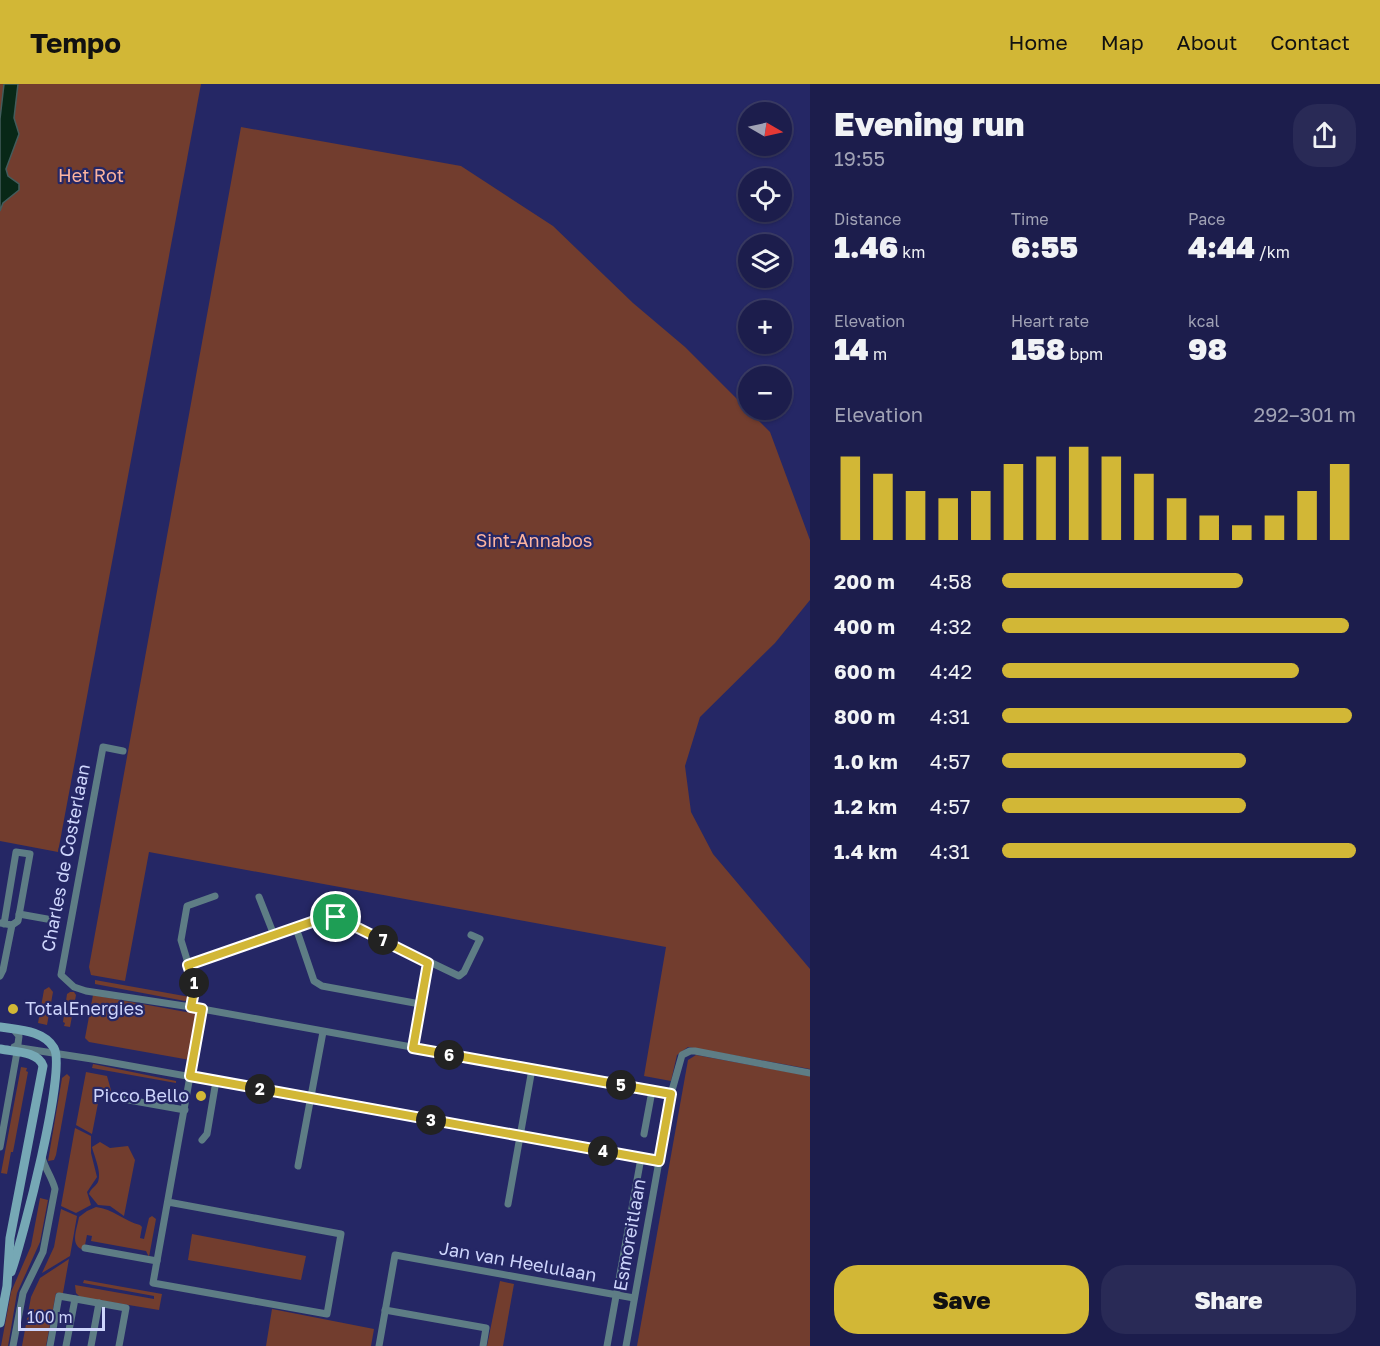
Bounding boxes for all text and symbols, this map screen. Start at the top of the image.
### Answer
text: Tempo [30,26,121,59]
text: Home [1008,29,1068,55]
text: Map [1101,29,1144,55]
text: About [1177,29,1237,55]
text: Contact [1270,29,1350,55]
north arrow [738,102,792,156]
map controls [738,102,792,420]
text: Evening run [834,104,1025,143]
button: share [1293,104,1356,167]
text: 19:55 [834,146,885,170]
park label: Het Rot [58,164,124,186]
button: locate [738,168,792,222]
text: Distance [834,209,901,229]
text: Time [1011,209,1049,229]
text: Pace [1188,209,1225,229]
text: 1.46 [834,229,898,265]
text: 6:55 [1011,229,1078,265]
text: 4:44 [1188,229,1255,265]
button: layers [738,234,792,288]
text: km [898,242,926,262]
text: /km [1255,242,1290,262]
button: + [738,300,792,354]
text: Elevation [834,311,905,331]
text: Heart rate [1011,311,1089,331]
text: kcal [1188,311,1220,331]
text: 14 [834,331,869,367]
text: 158 [1011,331,1065,367]
text: 98 [1188,331,1227,367]
text: m [869,344,887,364]
text: bpm [1065,344,1103,364]
button: − [738,366,792,420]
text: Elevation [834,402,923,426]
text: 292–301 m [1254,402,1356,426]
park label: Sint-Annabos [476,529,592,551]
text: 200 m [834,569,895,593]
text: 4:58 [930,569,972,593]
text: 400 m [834,614,895,638]
text: 4:32 [930,614,972,638]
text: 600 m [834,659,895,683]
text: 4:42 [930,659,972,683]
text: 800 m [834,704,895,728]
text: 4:31 [930,704,970,728]
text: 1.0 km [834,749,898,773]
text: 4:57 [930,749,970,773]
street label: Charles de Costerlaan [36,762,94,954]
text: 1.2 km [834,794,897,818]
text: 4:57 [930,794,970,818]
text: 1.4 km [834,839,897,863]
text: 4:31 [930,839,970,863]
pin [310,891,361,942]
icon: arrive [319,900,352,933]
pin: 7 [368,925,398,955]
text: 7 [379,930,387,950]
pin: 1 [179,968,209,998]
text: 1 [190,973,198,993]
place label: TotalEnergies [25,997,144,1019]
marker: TotalEnergies [6,1002,20,1016]
pin: 6 [434,1040,464,1070]
text: 6 [444,1045,454,1065]
pin: 5 [606,1070,636,1100]
pin: 2 [245,1074,275,1104]
text: 5 [616,1075,626,1095]
text: 2 [255,1079,265,1099]
place label: Picco Bello [93,1084,189,1106]
marker: Picco Bello [194,1089,208,1103]
pin: 3 [416,1105,446,1135]
text: 3 [426,1110,436,1130]
pin: 4 [588,1136,618,1166]
text: 4 [598,1141,608,1161]
street label: Esmoreitlaan [608,1177,650,1293]
street label: Jan van Heelulaan [438,1236,599,1286]
button: Save [834,1265,1089,1334]
button: Share [1101,1265,1356,1334]
scale bar [18,1304,105,1332]
text: 100 m [27,1307,73,1327]

